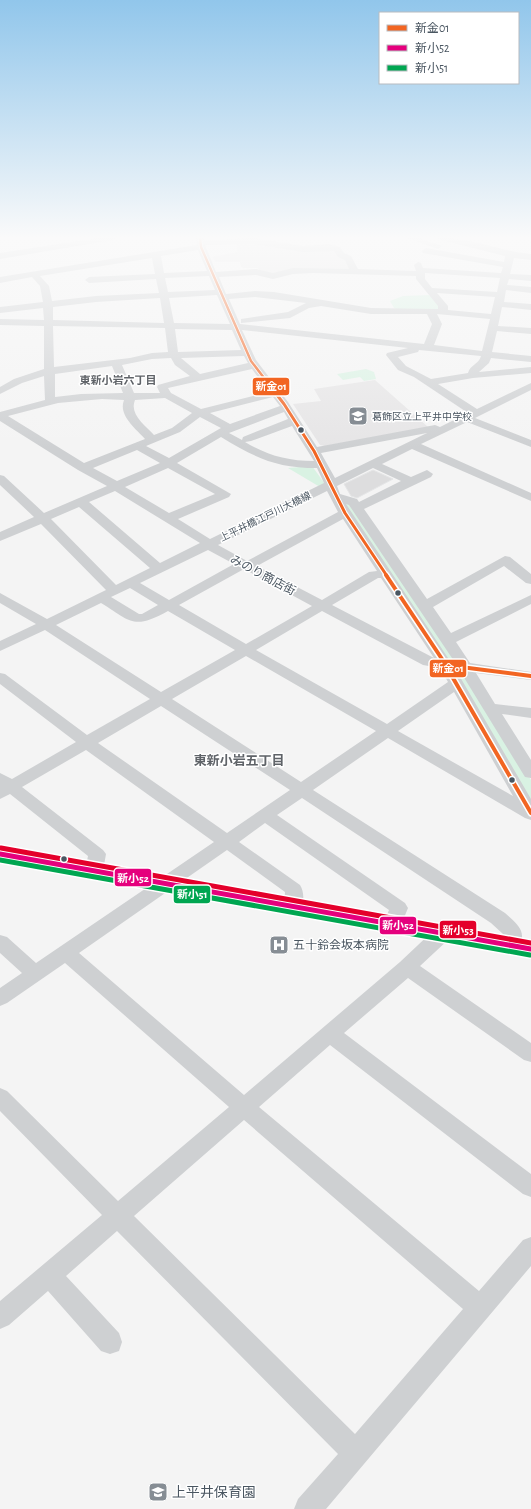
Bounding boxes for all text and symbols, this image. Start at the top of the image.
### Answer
legend [379,12,519,84]
text: 新金01 [415,22,449,34]
text: 新小52 [415,42,450,54]
text: 新小51 [415,62,448,74]
district label: 東新小岩六丁目 [80,374,157,386]
line badge: 新金01 [252,377,290,396]
text: 新金01 [255,380,287,392]
school or university icon: 葛飾区立上平井中学校 [347,405,369,427]
place label: 葛飾区立上平井中学校 [372,411,472,422]
unlabelled marker [296,425,306,435]
street label: 上平井橋江戸川大橋線 [218,490,313,543]
street label: みのり商店街 [228,552,298,597]
unlabelled marker [393,588,403,598]
line badge: 新金01 [429,659,467,678]
text: 新金01 [432,662,464,674]
district label: 東新小岩五丁目 [193,754,285,768]
unlabelled marker [507,775,517,785]
unlabelled marker [59,854,69,864]
line badge: 新小52 [114,868,152,887]
text: 新小52 [117,872,149,884]
line badge: 新小51 [173,885,211,904]
text: 新小51 [177,888,207,900]
line badge: 新小52 [379,916,417,935]
text: 新小52 [382,919,414,931]
line badge: 新小53 [439,920,477,939]
text: 新小53 [442,924,474,936]
hospital icon: 五十鈴会坂本病院 [268,934,290,956]
place label: 五十鈴会坂本病院 [293,938,389,951]
school or university icon: 上平井保育園 [147,1481,169,1503]
place label: 上平井保育園 [172,1484,256,1500]

